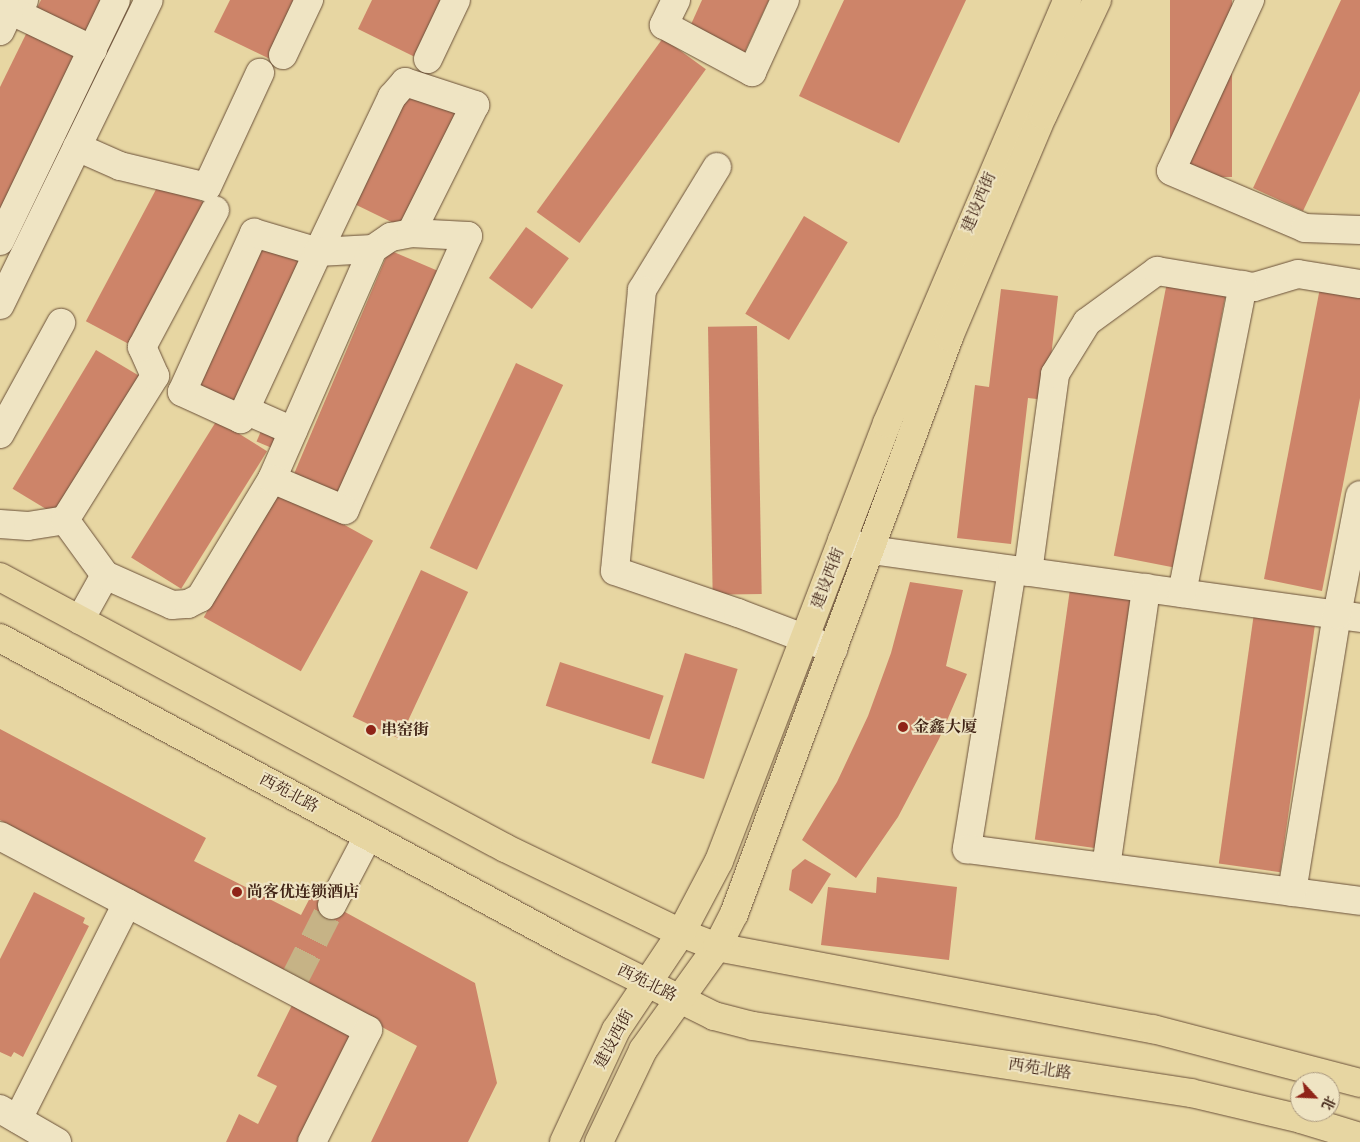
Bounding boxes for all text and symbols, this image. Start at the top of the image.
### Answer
street label: 建设西街 [958,169,1000,235]
street label: 建设西街 [808,545,848,611]
place label: 金鑫大厦 [913,717,977,737]
place label: 串窑街 [381,720,429,740]
marker: 金鑫大厦 [897,721,909,733]
marker: 串窑街 [365,724,377,736]
street label: 西苑北路 [256,770,322,816]
place label: 尚客优连锁酒店 [247,882,359,902]
marker: 尚客优连锁酒店 [231,886,243,898]
street label: 西苑北路 [614,960,680,1006]
street label: 建设西街 [591,1006,637,1072]
street label: 西苑北路 [1007,1055,1073,1083]
north arrow [1290,1072,1340,1122]
text: 北 [1317,1093,1339,1113]

